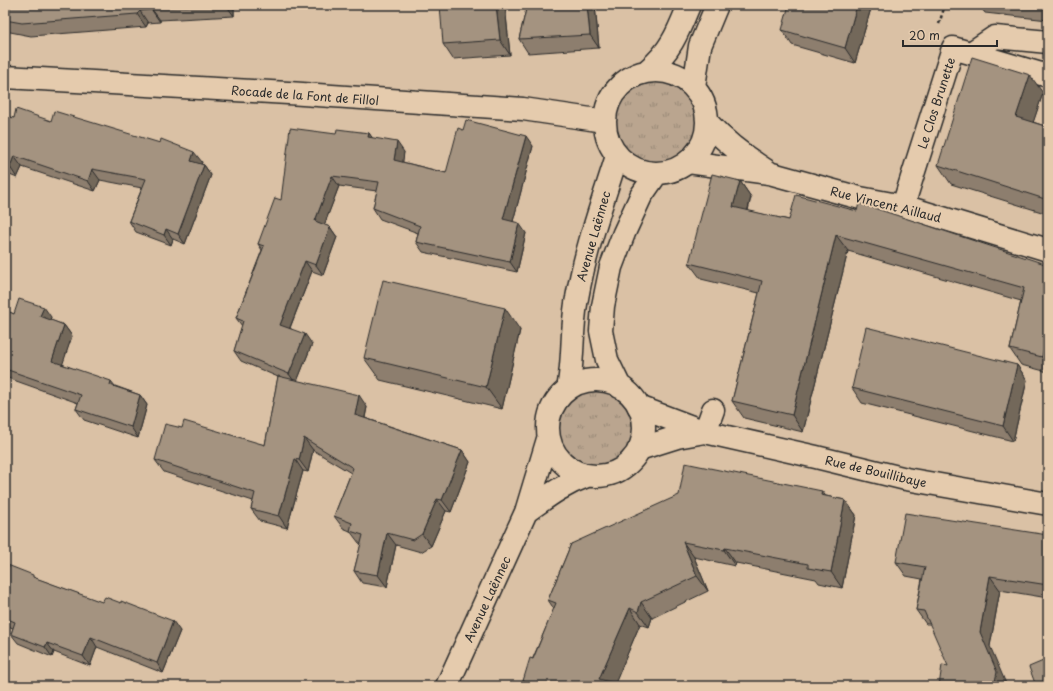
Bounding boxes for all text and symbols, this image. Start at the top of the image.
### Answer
scale bar [903,22,997,48]
text: 20 m [909,26,940,44]
street label: Le Clos Brunette [913,55,959,151]
street label: Rocade de la Font de Fillol [230,81,380,109]
street label: Rue Vincent Aillaud [829,182,944,227]
street label: Avenue Laënnec [571,189,615,283]
street label: Rue de Bouillibaye [823,451,929,491]
street label: Avenue Laënnec [459,553,515,645]

